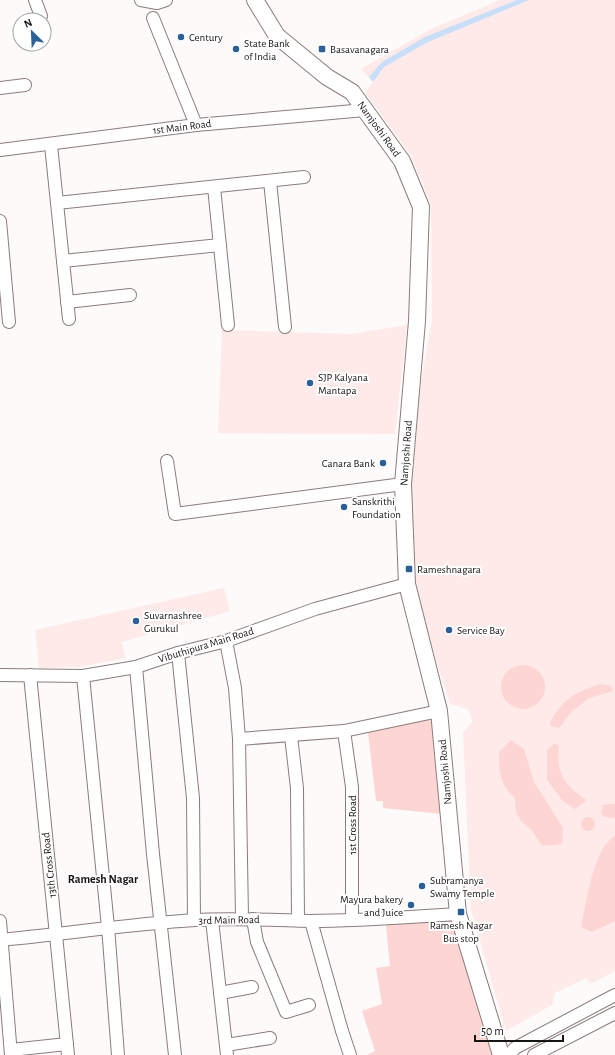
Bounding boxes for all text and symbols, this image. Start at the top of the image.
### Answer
north arrow [12,12,52,52]
text: N [22,17,34,30]
marker: Century [176,32,186,42]
place label: Century [189,32,223,43]
place label: State Bank of India [244,38,290,62]
marker: State Bank of India [231,44,241,54]
marker: Basavanagara [317,44,327,54]
place label: Basavanagara [330,44,389,55]
street label: Namjoshi Road [355,99,403,159]
street label: 1st Main Road [152,118,212,136]
place label: SJP Kalyana Mantapa [318,372,368,396]
marker: SJP Kalyana Mantapa [305,378,315,388]
street label: Namjoshi Road [398,420,414,486]
place label: Canara Bank [322,458,375,469]
marker: Canara Bank [378,458,388,468]
place label: Sanskrithi Foundation [352,496,401,520]
marker: Sanskrithi Foundation [339,502,349,512]
marker: Rameshnagara [404,564,414,574]
place label: Rameshnagara [417,564,481,575]
place label: Suvarnashree Gurukul [144,610,202,634]
marker: Suvarnashree Gurukul [131,616,141,626]
street label: Vibuthipura Main Road [157,625,255,665]
marker: Service Bay [444,625,454,635]
place label: Service Bay [457,625,505,636]
street label: Namjoshi Road [437,739,453,805]
street label: 1st Cross Road [347,795,358,855]
street label: 13th Cross Road [40,831,58,898]
district label: Ramesh Nagar [68,873,139,885]
place label: Subramanya Swamy Temple [430,875,494,899]
marker: Subramanya Swamy Temple [417,881,427,891]
place label: Mayura bakery and Juice [340,894,403,918]
marker: Mayura bakery and Juice [406,900,416,910]
marker: Ramesh Nagar Bus stop [456,907,466,917]
street label: 3rd Main Road [198,914,260,926]
place label: Ramesh Nagar Bus stop [430,920,493,944]
scale bar [475,1017,563,1043]
text: 50 m [481,1025,504,1037]

